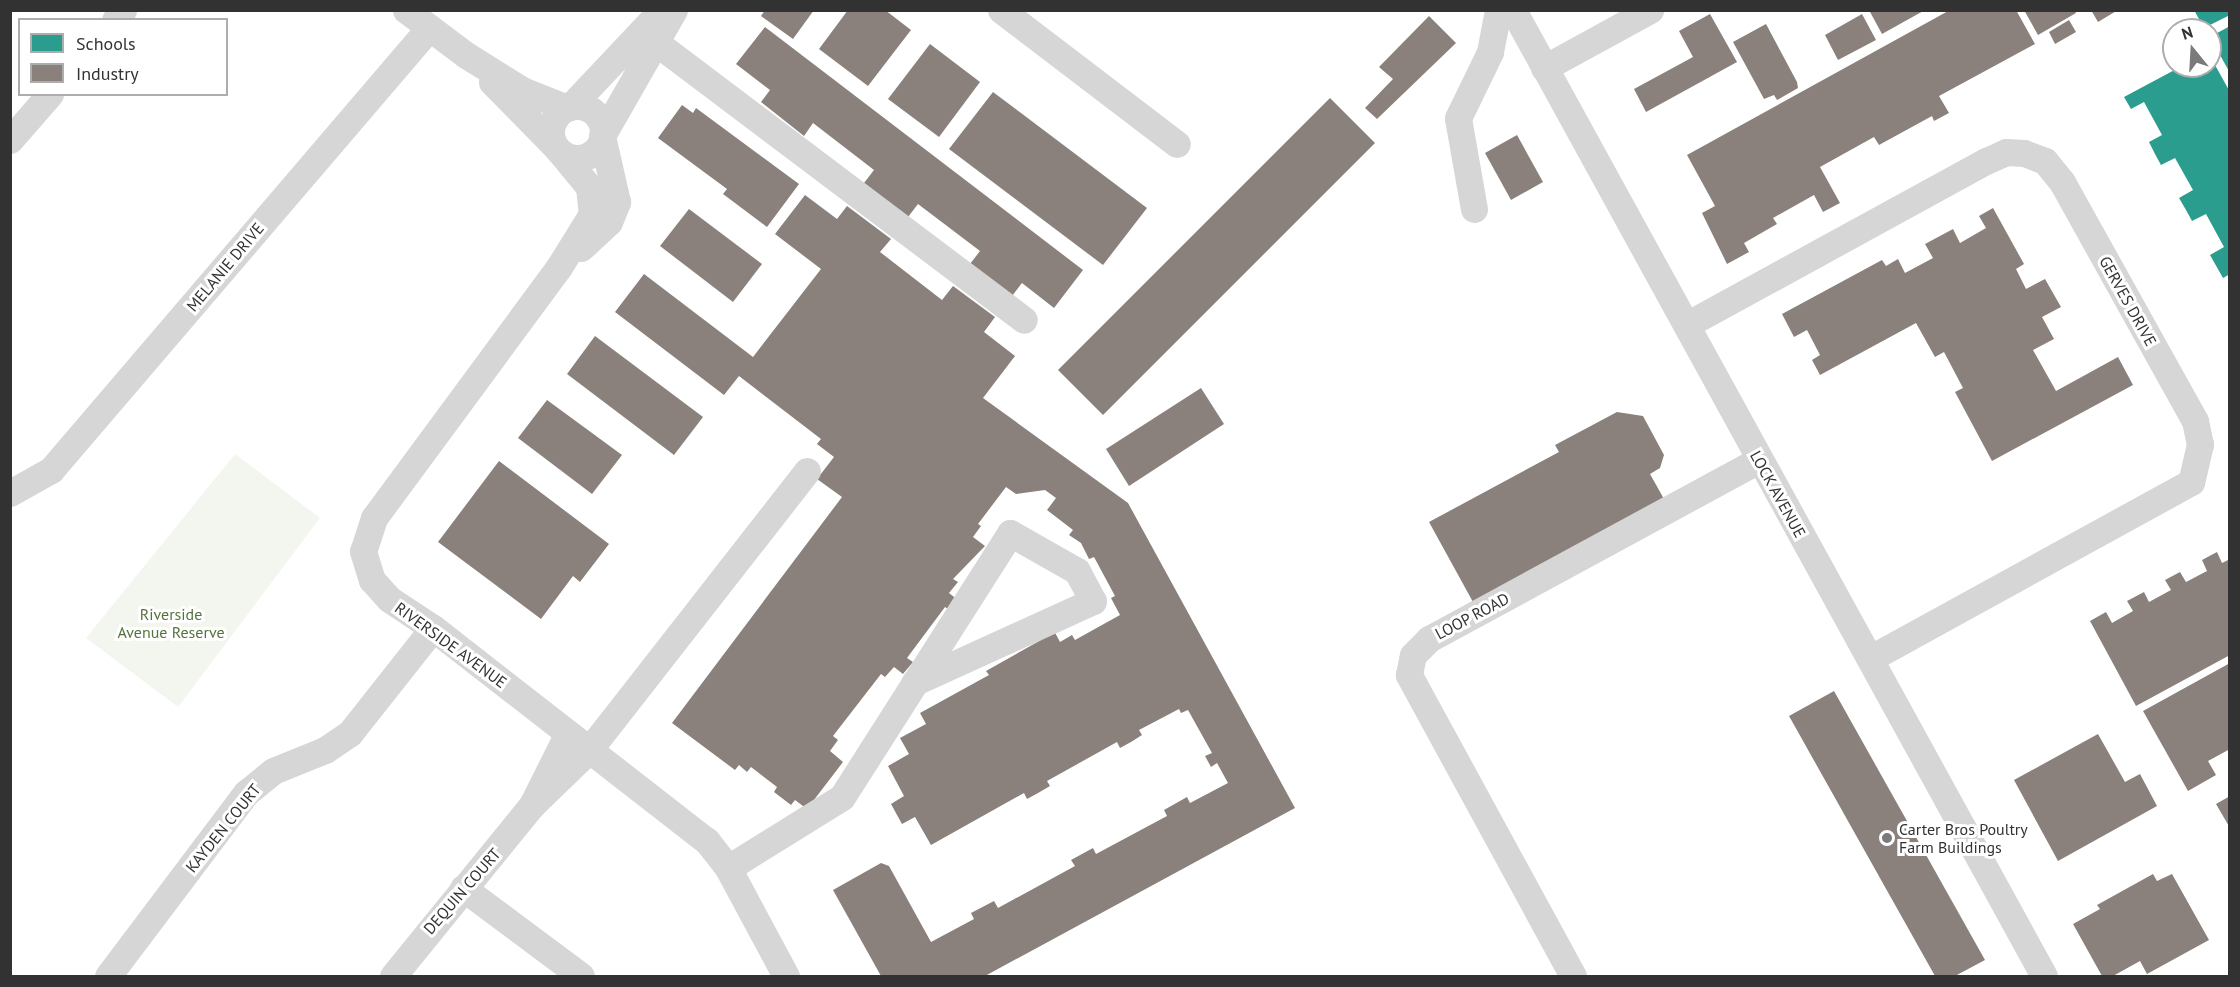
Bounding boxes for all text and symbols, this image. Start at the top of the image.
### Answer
legend [18,18,228,96]
north arrow [2162,18,2222,78]
text: N [2179,22,2195,44]
text: Schools [76,32,136,55]
text: Industry [76,62,139,85]
street label: MELANIE DRIVE [182,219,268,315]
street label: GERVES DRIVE [2095,253,2161,349]
street label: LOCK AVENUE [1746,447,1810,541]
street label: LOOP ROAD [1432,588,1512,644]
street label: RIVERSIDE AVENUE [391,598,511,692]
park label: Riverside Avenue Reserve [117,604,225,642]
street label: KAYDEN COURT [182,780,264,876]
place label: Carter Bros Poultry Farm Buildings [1899,819,2028,857]
marker: Carter Bros Poultry Farm Buildings [1880,831,1894,845]
street label: DEQUIN COURT [419,844,505,938]

